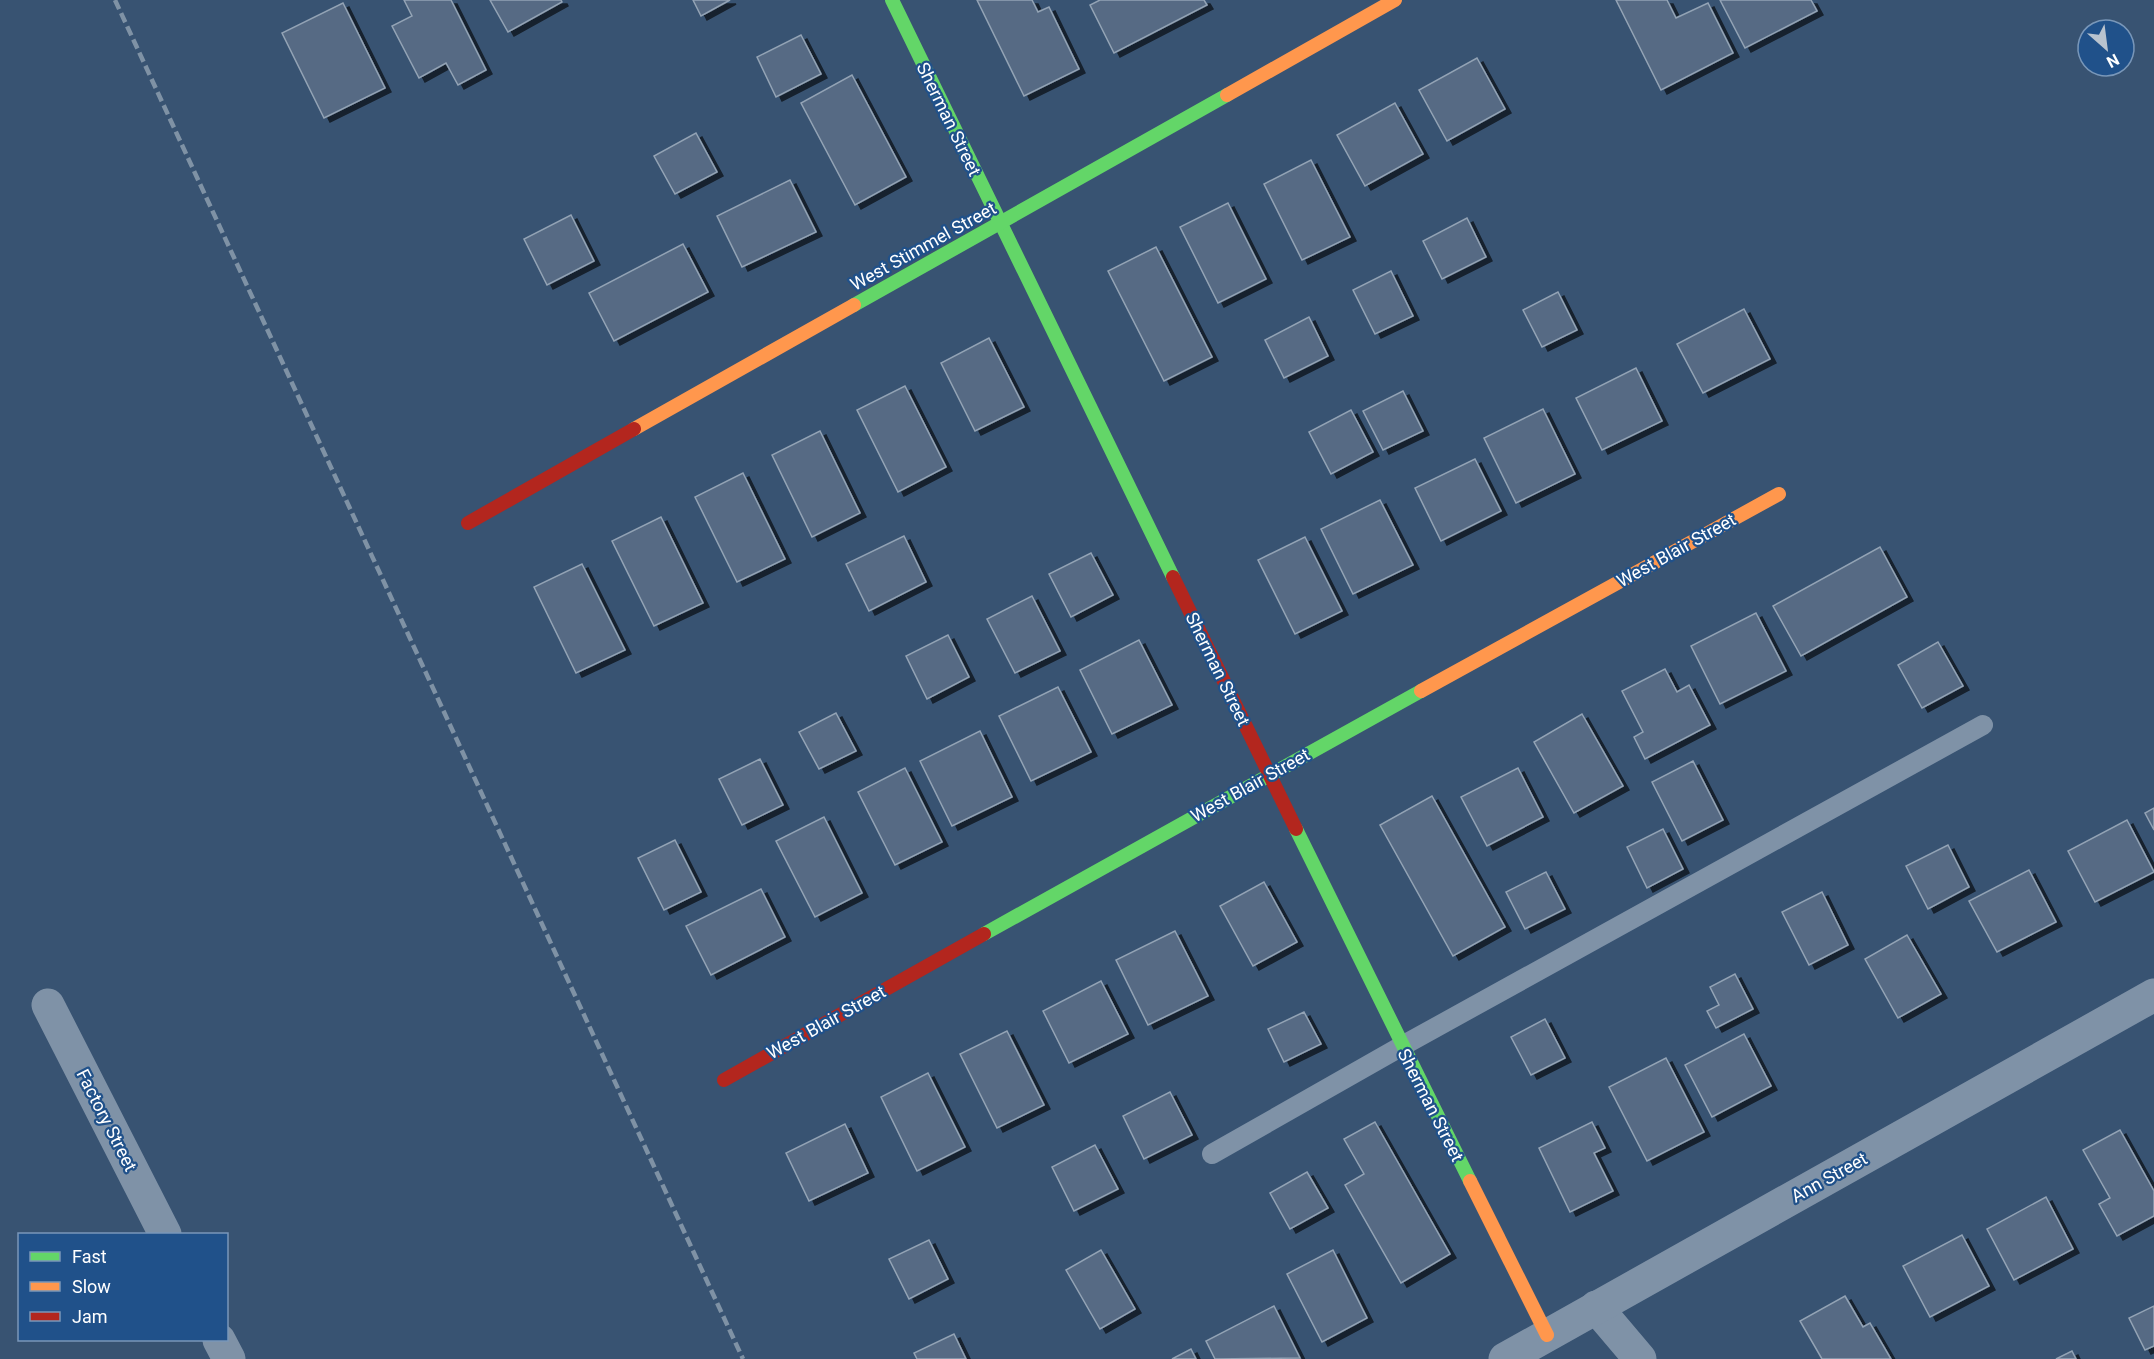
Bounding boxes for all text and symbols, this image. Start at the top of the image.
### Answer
north arrow [2076,18,2136,78]
text: N [2103,50,2122,72]
street label: Sherman Street [912,59,986,179]
street label: West Stimmel Street [846,197,1000,295]
street label: West Blair Street [1613,509,1739,591]
street label: Sherman Street [1181,609,1255,729]
street label: West Blair Street [1187,744,1313,826]
street label: West Blair Street [763,981,889,1063]
street label: Sherman Street [1394,1045,1468,1165]
street label: Factory Street [72,1066,142,1175]
street label: Ann Street [1787,1148,1871,1206]
legend [18,1233,228,1341]
text: Fast [72,1246,107,1267]
text: Slow [72,1276,111,1297]
text: Jam [72,1306,108,1327]

